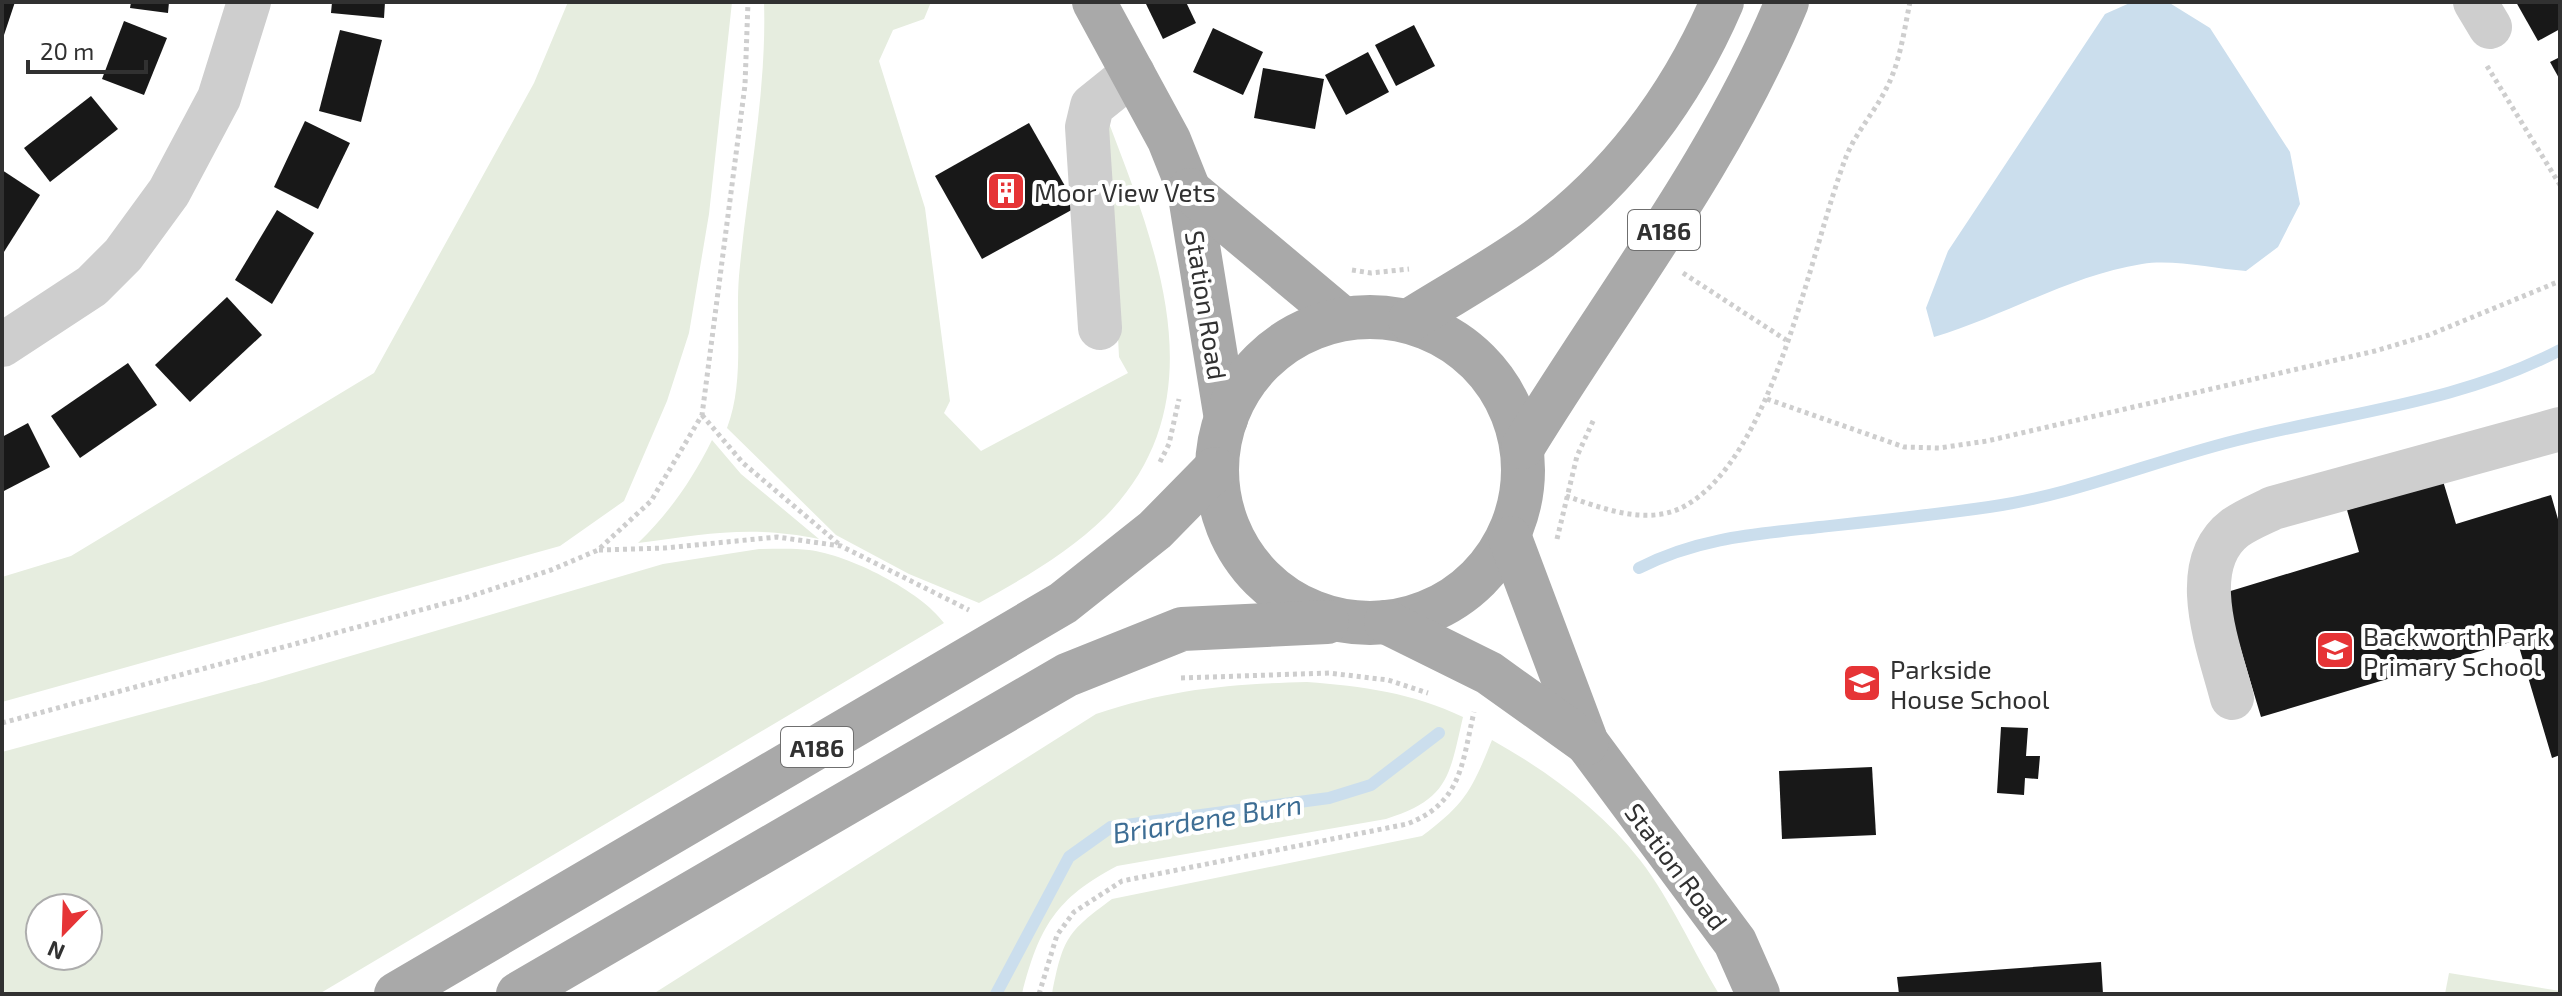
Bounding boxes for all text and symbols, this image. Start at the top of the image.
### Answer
scale bar [28,24,146,74]
text: 20 m [40,36,94,65]
building icon: Moor View Vets [985,170,1027,212]
place label: Moor View Vets [1034,176,1216,207]
road number: A186 [1628,210,1700,250]
street label: Station Road [1180,228,1234,382]
place label: Backworth Park Primary School [2363,620,2550,681]
school or university icon: Backworth Park Primary School [2314,629,2356,671]
place label: Parkside House School [1890,653,2050,714]
school or university icon: Parkside House School [1841,662,1883,704]
road number: A186 [781,727,853,767]
water label: Briardene Burn [1110,786,1304,850]
street label: Station Road [1619,797,1735,935]
north arrow [24,892,104,972]
text: N [43,936,68,966]

